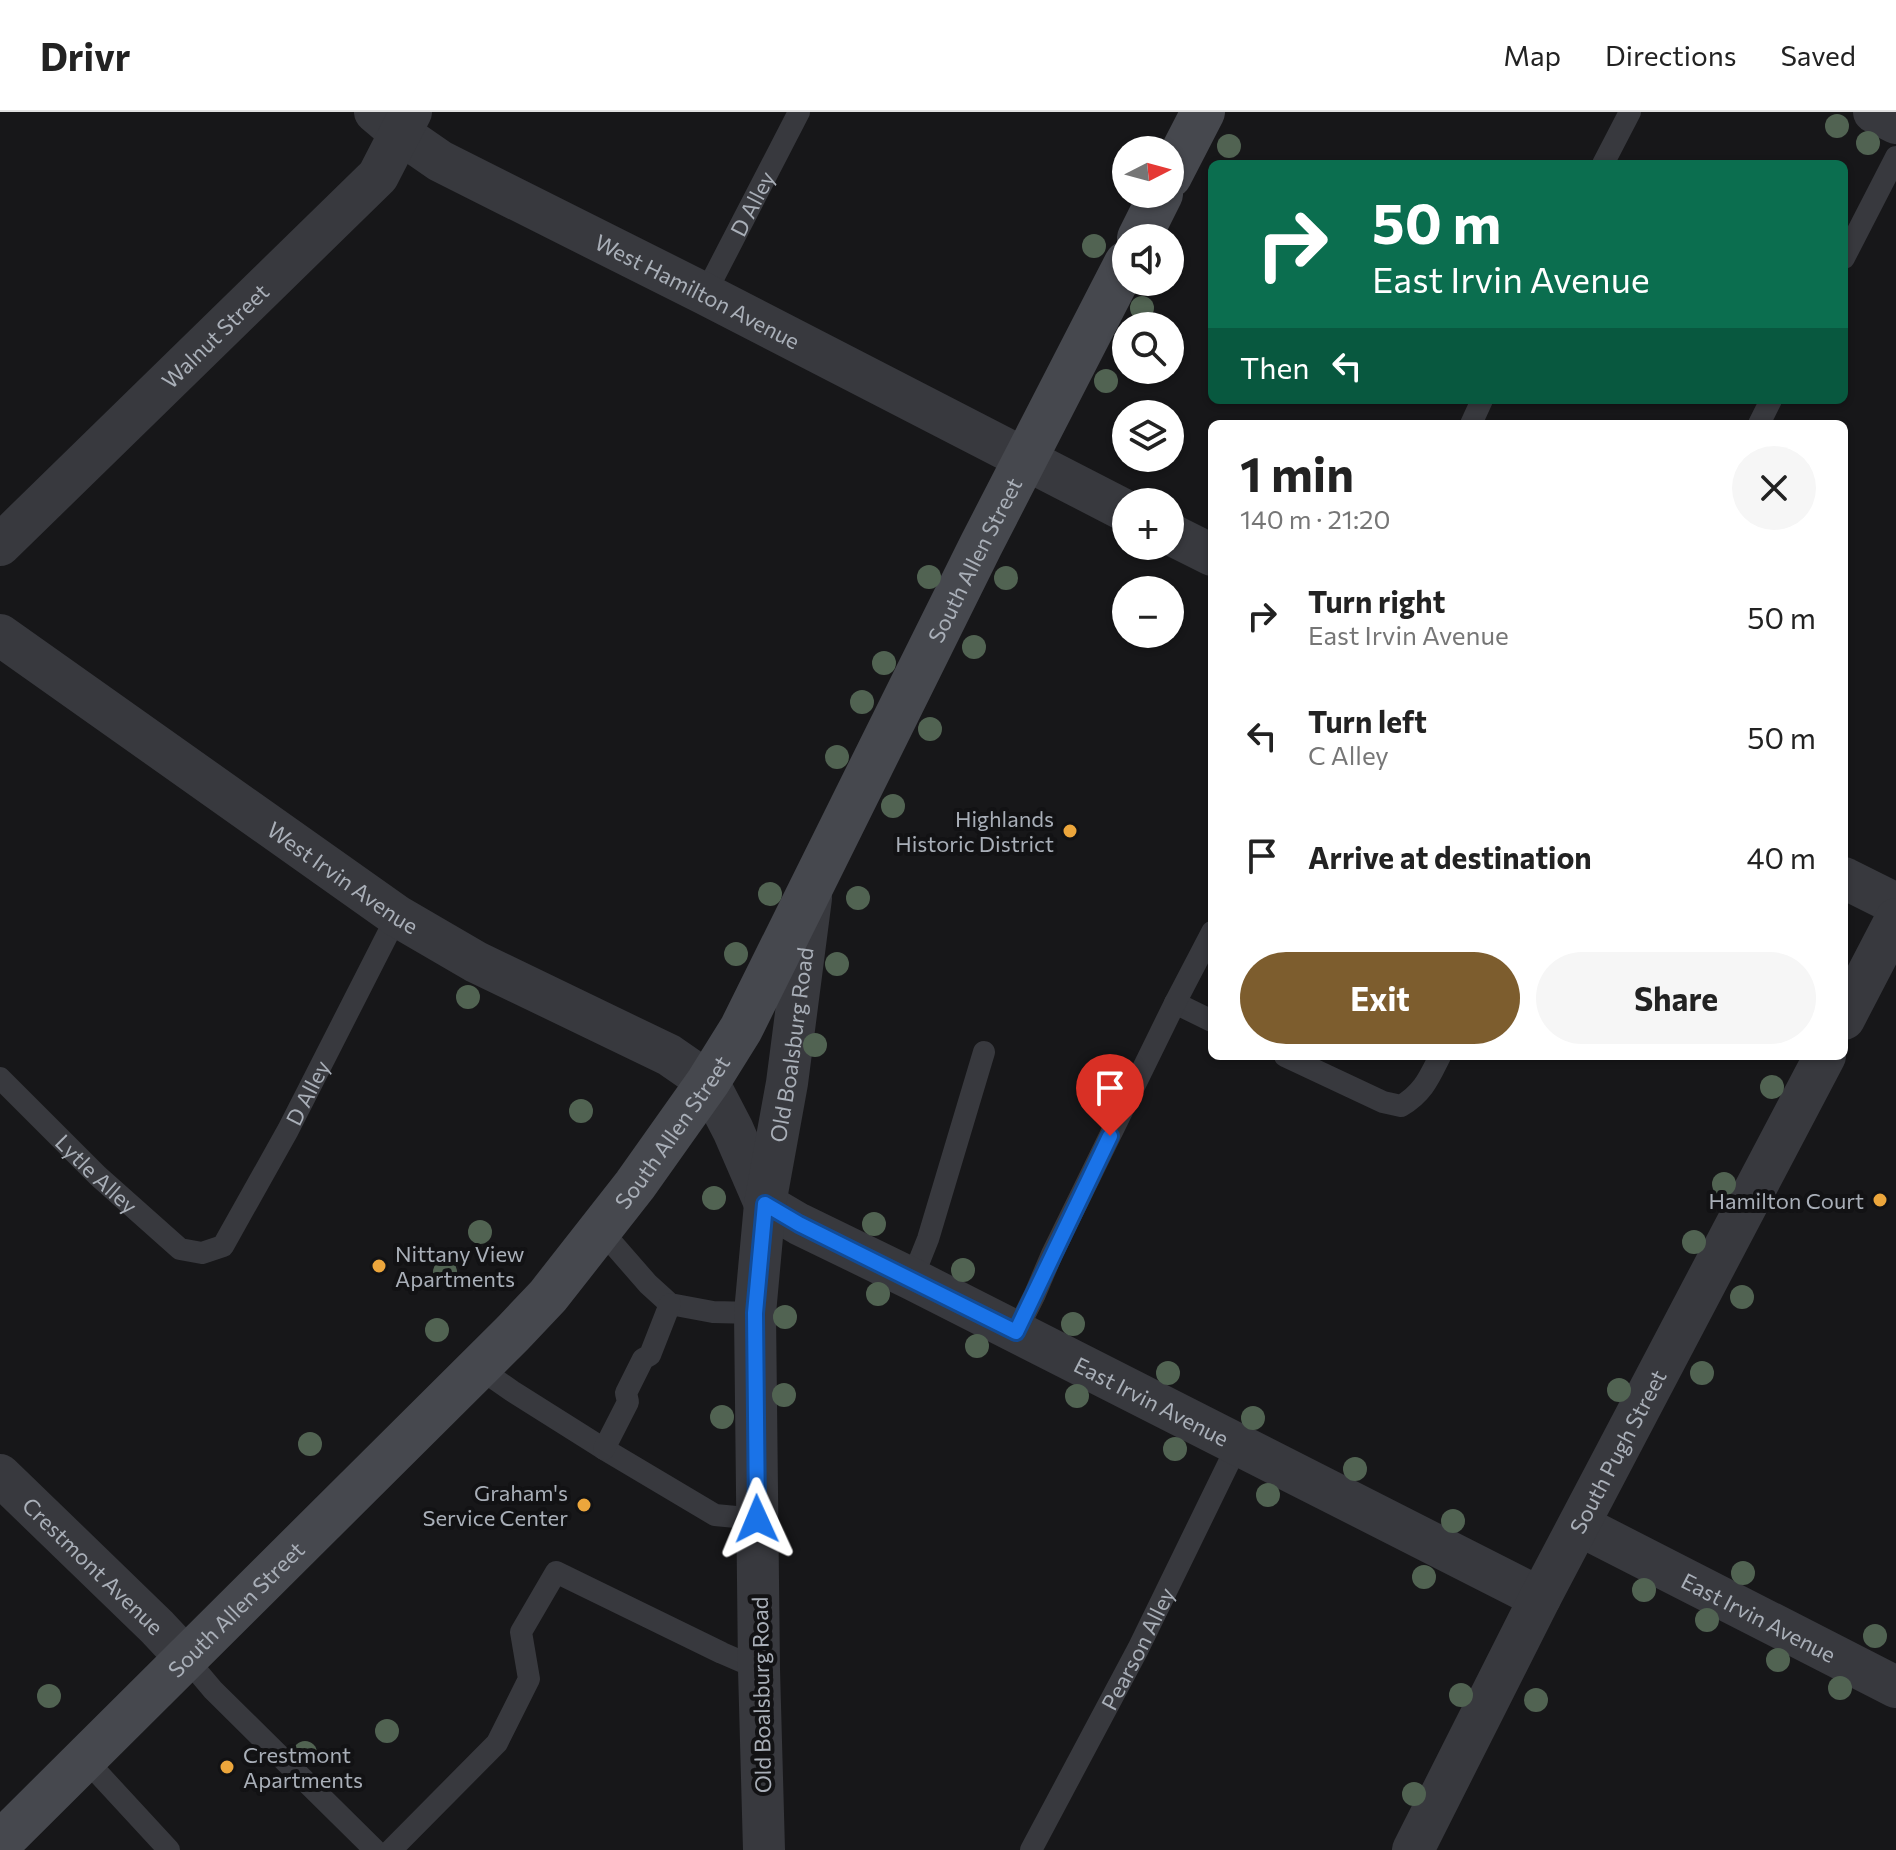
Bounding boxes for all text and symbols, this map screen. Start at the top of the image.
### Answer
text: Drivr [40,32,130,79]
text: Map [1503,38,1561,72]
text: Directions [1605,38,1736,72]
text: Saved [1780,38,1856,72]
north arrow [1112,136,1184,208]
map controls [1112,136,1184,648]
street label: D Alley [724,166,780,240]
text: 50 m [1372,187,1501,256]
icon: right [1240,192,1344,296]
button: sound [1112,224,1184,296]
street label: West Hamilton Avenue [591,228,805,354]
text: East Irvin Avenue [1372,256,1650,300]
street label: Walnut Street [156,277,274,394]
button: search [1112,312,1184,384]
icon: left [1325,344,1369,388]
text: Then [1240,348,1309,385]
button: layers [1112,400,1184,472]
text: 1 min [1240,443,1354,502]
button: close [1732,446,1816,530]
street label: South Allen Street [921,473,1027,647]
button: + [1112,488,1184,560]
text: 140 m · 21:20 [1240,503,1390,534]
button: − [1112,576,1184,648]
text: Turn right [1308,582,1445,619]
icon: right [1240,594,1284,638]
text: 50 m [1747,598,1816,635]
text: East Irvin Avenue [1308,619,1509,650]
text: Turn left [1308,702,1427,739]
icon: left [1240,714,1284,758]
text: 50 m [1747,718,1816,755]
text: C Alley [1308,739,1389,770]
place label: Highlands Historic District [895,805,1054,857]
street label: West Irvin Avenue [262,815,423,939]
marker: Highlands Historic District [1061,822,1079,840]
icon: arrive [1240,834,1284,878]
text: Arrive at destination [1308,838,1592,875]
text: 40 m [1747,838,1816,875]
street label: Old Boalsburg Road [763,946,818,1144]
button: Exit [1240,952,1520,1044]
button: Share [1536,952,1816,1044]
street label: South Allen Street [608,1050,735,1214]
pin [1076,1054,1144,1136]
street label: D Alley [279,1055,335,1130]
icon: arrive [1088,1066,1132,1110]
street label: Lytle Alley [50,1128,143,1219]
place label: Hamilton Court [1708,1187,1864,1214]
marker: Hamilton Court [1871,1191,1889,1209]
place label: Nittany View Apartments [395,1240,525,1292]
marker: Nittany View Apartments [370,1257,388,1275]
street label: East Irvin Avenue [1070,1350,1234,1451]
street label: South Pugh Street [1563,1365,1671,1538]
position arrow [715,1477,799,1561]
place label: Graham's Service Center [423,1479,568,1531]
street label: Crestmont Avenue [17,1491,169,1640]
marker: Graham's Service Center [575,1496,593,1514]
street label: South Allen Street [162,1535,309,1682]
street label: East Irvin Avenue [1677,1566,1841,1668]
street label: Pearson Alley [1095,1583,1180,1714]
street label: Old Boalsburg Road [746,1597,776,1793]
place label: Crestmont Apartments [243,1741,363,1793]
marker: Crestmont Apartments [218,1758,236,1776]

